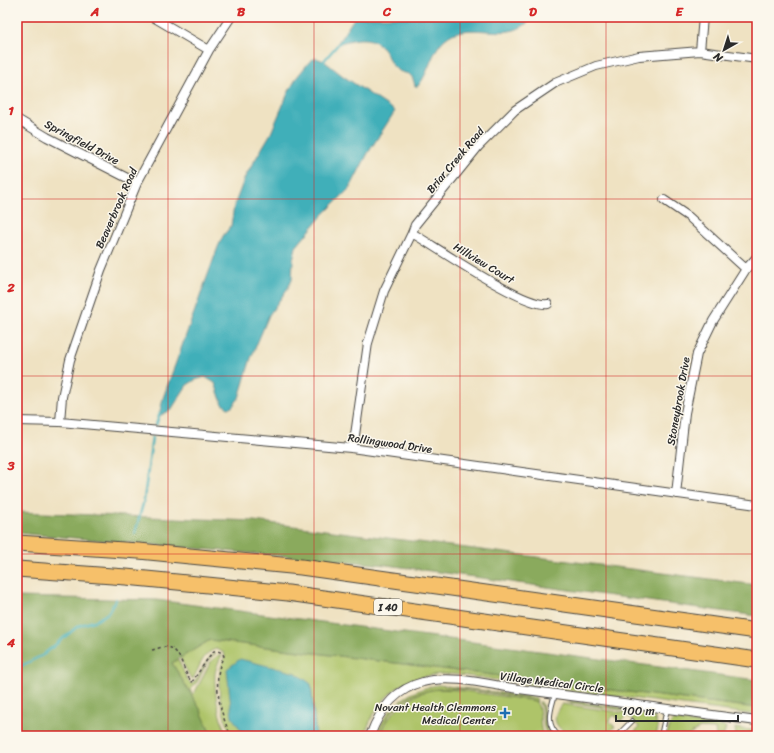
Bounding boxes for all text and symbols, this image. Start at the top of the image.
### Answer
text: A [90,0,99,23]
text: B [237,0,246,23]
text: C [382,0,392,23]
text: D [529,0,537,23]
text: E [675,0,684,23]
north arrow [704,30,744,70]
text: N [709,47,728,68]
text: 1 [8,99,14,122]
street label: Springfield Drive [41,115,123,170]
street label: Briar Creek Road [422,122,490,198]
street label: Beaverbrook Road [90,164,143,252]
street label: Hillview Court [450,238,518,289]
text: 2 [6,276,15,299]
street label: Stoneybrook Drive [661,355,696,447]
street label: Rollingwood Drive [347,428,434,459]
text: 3 [6,454,15,477]
road number: I 40 [374,599,402,615]
text: 4 [6,631,16,654]
street label: Village Medical Circle [499,667,605,698]
scale bar [616,697,738,723]
place label: Novant Health Clemmons Medical Center [375,698,497,730]
text: 100 m [622,700,655,722]
marker: Novant Health Clemmons Medical Center [499,707,511,719]

